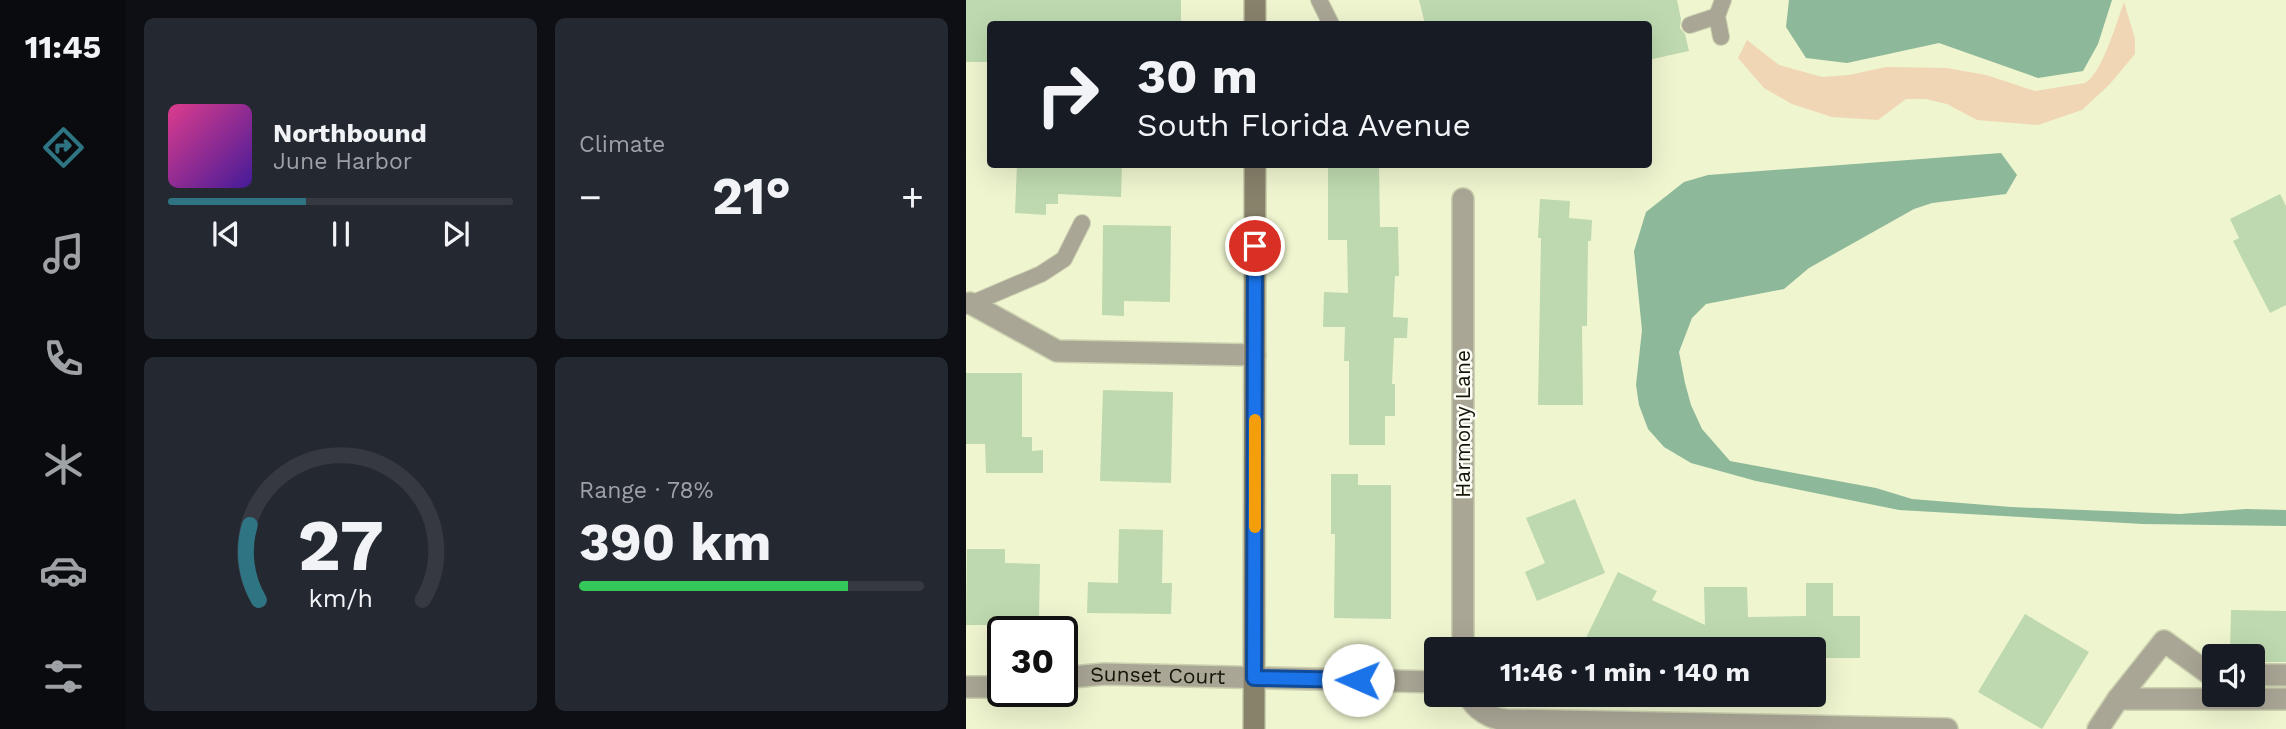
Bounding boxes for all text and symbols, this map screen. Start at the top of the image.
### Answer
text: 11:45 [25,28,101,66]
text: 30 m [1137,47,1258,105]
icon: right [1022,49,1113,140]
text: South Florida Avenue [1137,106,1471,144]
text: Northbound [273,118,427,148]
icon: directions [39,123,88,172]
text: Climate [579,131,665,158]
text: June Harbor [273,148,412,175]
text: 21° [712,166,791,227]
text: − [579,175,602,219]
text: + [901,175,924,219]
icon: previous [207,215,245,253]
icon: pause [322,215,360,253]
icon: next [437,215,475,253]
pin [1225,216,1285,276]
icon: arrive [1236,227,1274,265]
icon: music [39,229,88,278]
icon: phone [39,334,88,383]
street label: Harmony Lane [1450,350,1475,498]
icon: climate [39,440,88,489]
text: Range · 78% [579,477,713,504]
text: 27 [297,502,384,588]
text: 390 km [579,512,772,573]
icon: car [39,546,88,595]
text: km/h [308,584,373,613]
speed limit sign: 30 [987,616,1078,707]
position arrow [1321,643,1395,717]
map controls [2202,644,2265,707]
button: sound [2202,644,2265,707]
icon: filters [39,652,88,701]
text: 11:46 · 1 min · 140 m [1500,657,1750,687]
street label: Sunset Court [1089,661,1226,689]

